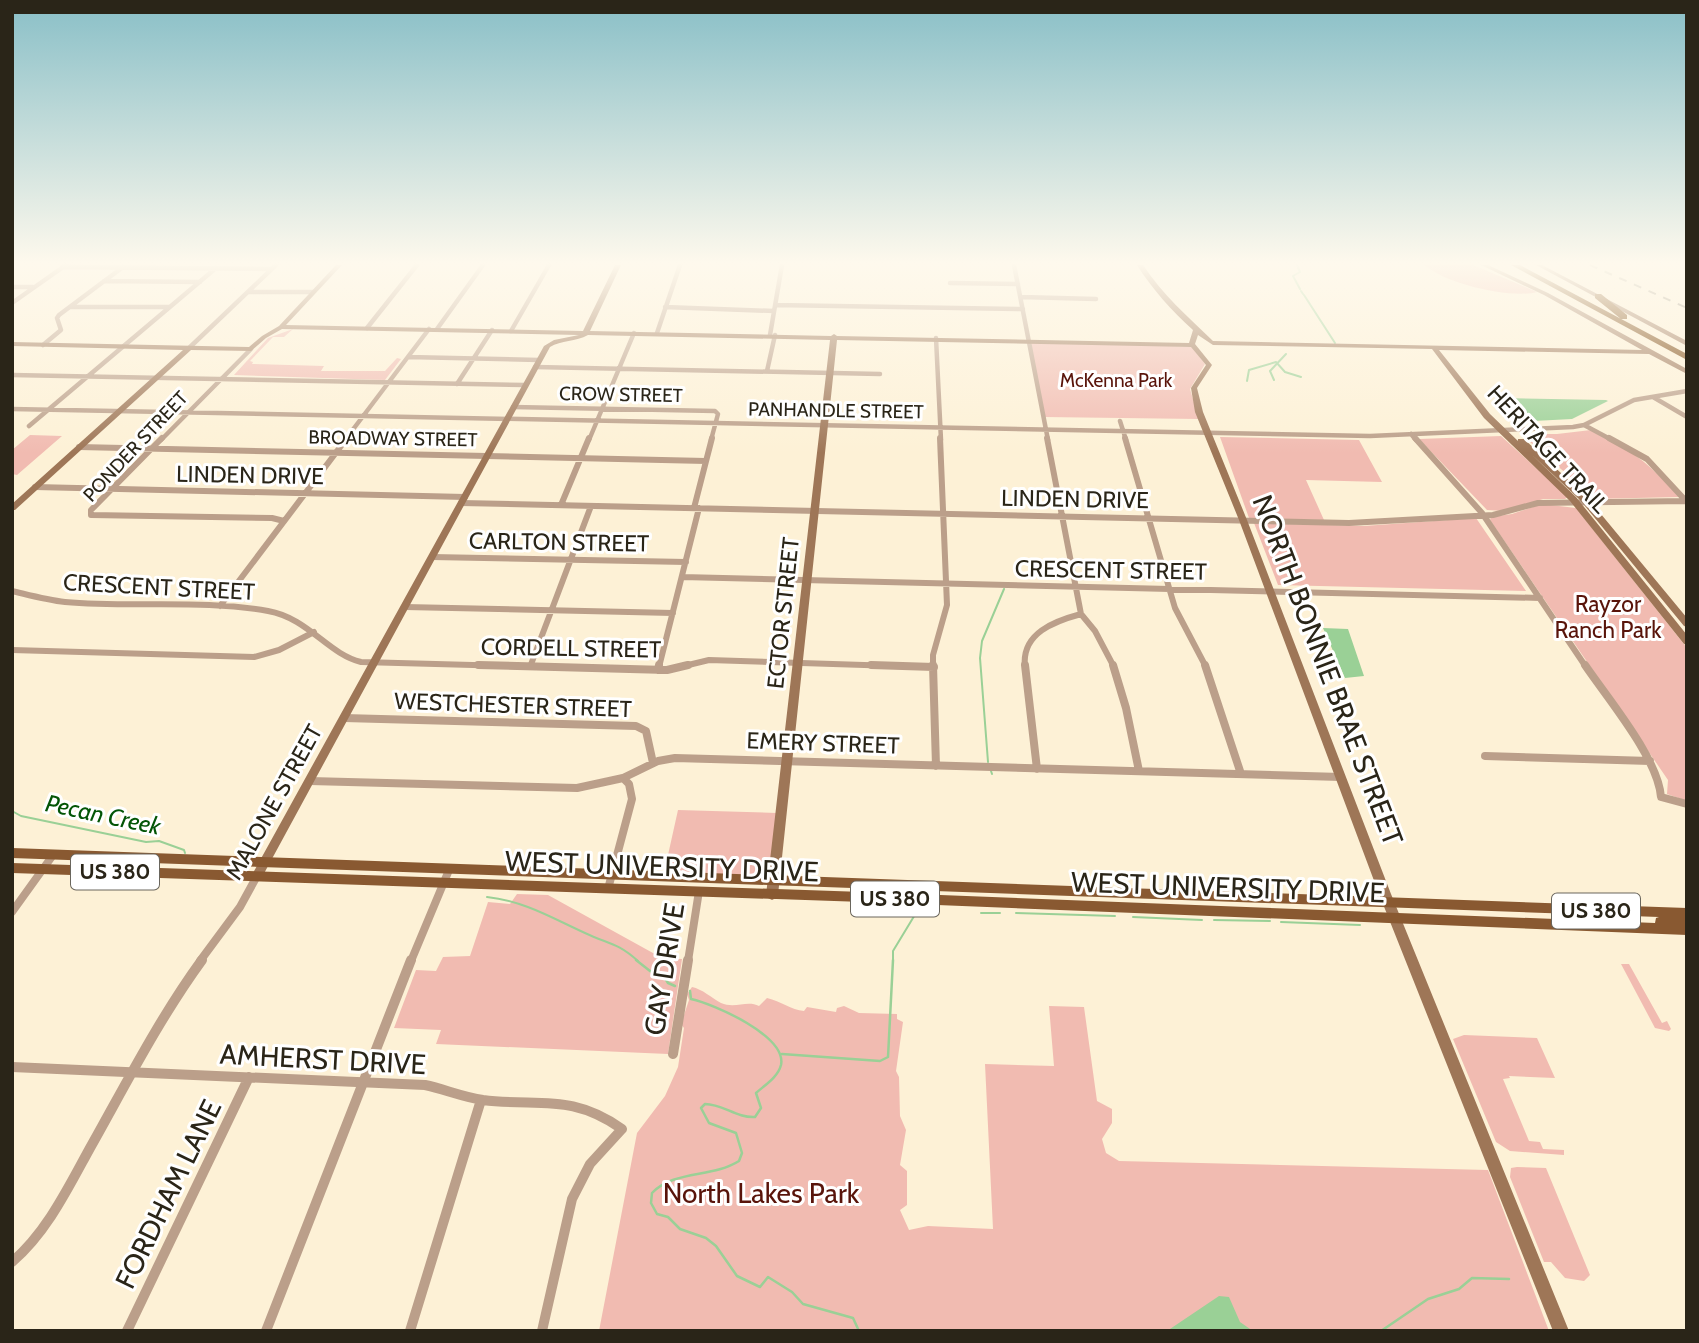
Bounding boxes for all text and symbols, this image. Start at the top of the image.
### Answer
park label: McKenna Park [1060,369,1173,392]
street label: HERITAGE TRAIL [1482,379,1615,519]
street label: CROW STREET [559,382,683,407]
street label: PONDER STREET [78,386,192,506]
street label: PANHANDLE STREET [748,397,924,424]
street label: BROADWAY STREET [308,426,478,451]
street label: LINDEN DRIVE [176,460,324,490]
street label: LINDEN DRIVE [1001,484,1149,514]
street label: NORTH BONNIE BRAE STREET [1245,490,1411,850]
street label: CARLTON STREET [469,526,649,558]
street label: ECTOR STREET [761,536,805,690]
street label: CRESCENT STREET [1015,554,1207,586]
street label: CRESCENT STREET [62,568,256,606]
park label: Rayzor Ranch Park [1554,590,1662,644]
street label: CORDELL STREET [481,632,661,664]
street label: WESTCHESTER STREET [394,687,632,723]
street label: MALONE STREET [220,720,328,884]
street label: EMERY STREET [746,726,900,760]
water label: Pecan Creek [43,788,164,841]
street label: WEST UNIVERSITY DRIVE [505,844,819,888]
road number: US 380 [71,854,159,890]
street label: WEST UNIVERSITY DRIVE [1071,865,1385,909]
road number: US 380 [851,881,939,916]
road number: US 380 [1552,894,1640,928]
street label: GAY DRIVE [637,900,691,1038]
street label: AMHERST DRIVE [219,1037,427,1081]
street label: FORDHAM LANE [108,1094,228,1294]
park label: North Lakes Park [663,1176,860,1210]

